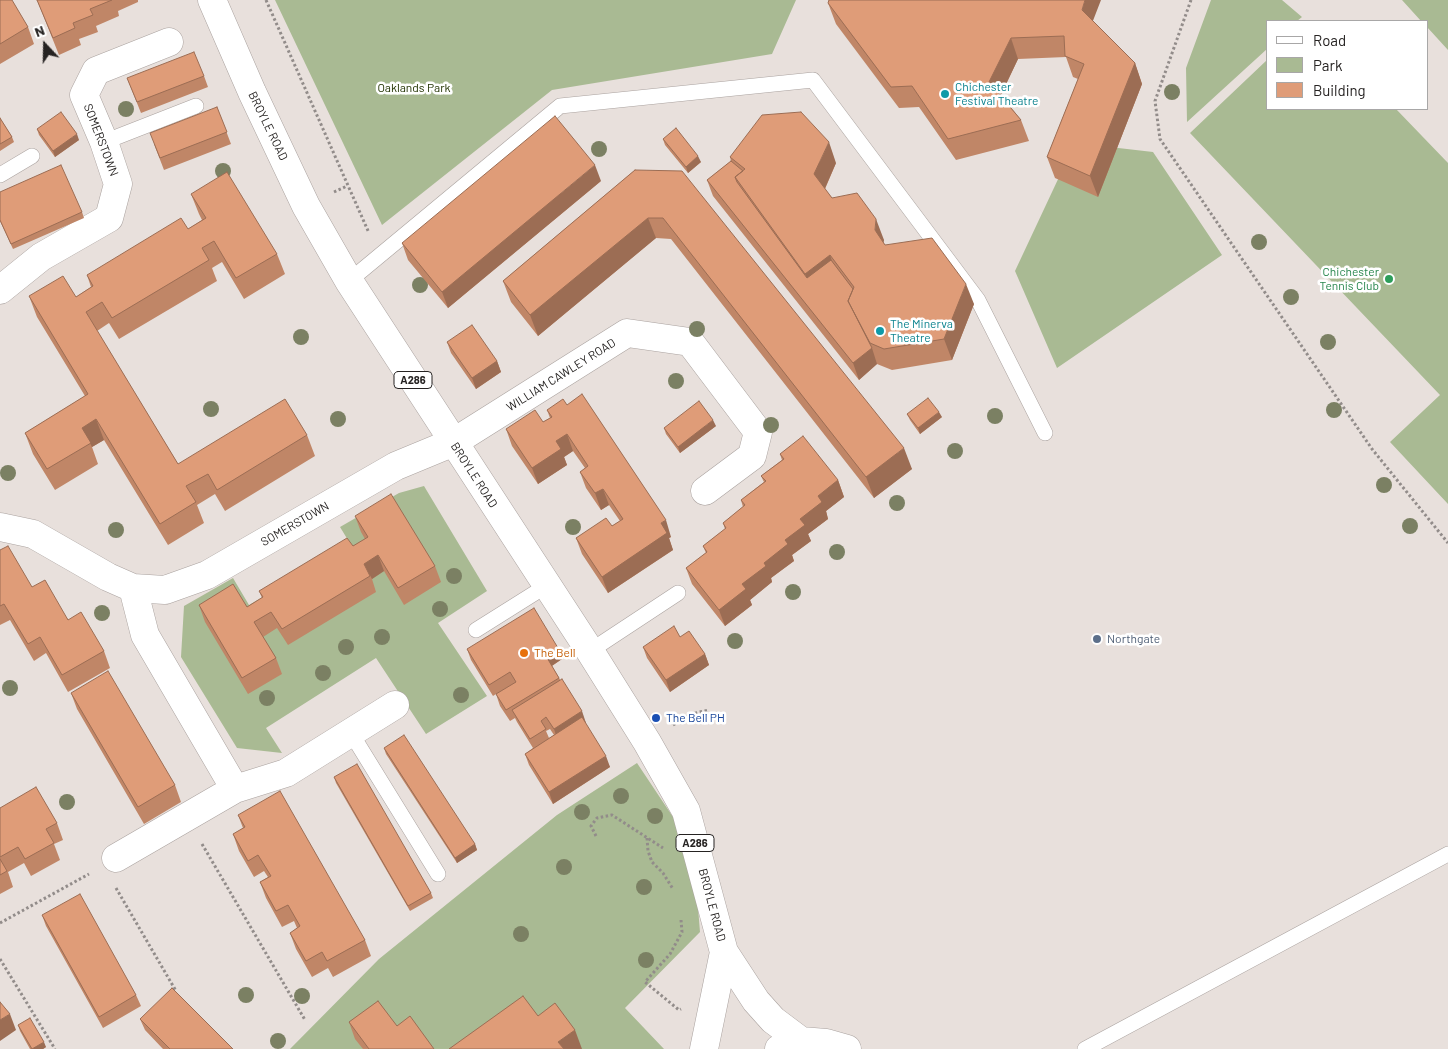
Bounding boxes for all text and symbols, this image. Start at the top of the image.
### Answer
north arrow [20,20,70,70]
legend [1266,20,1428,110]
text: N [32,21,47,40]
text: Road [1313,31,1346,49]
text: Park [1313,56,1342,74]
place label: Chichester Festival Theatre [955,80,1038,108]
park label: Oaklands Park [377,81,451,95]
text: Building [1313,81,1366,99]
marker: Chichester Festival Theatre [939,88,951,100]
street label: BROYLE ROAD [245,89,291,163]
street label: SOMERSTOWN [81,102,121,178]
place label: Chichester Tennis Club [1319,265,1379,293]
marker: Chichester Tennis Club [1383,273,1395,285]
place label: The Minerva Theatre [890,317,953,345]
marker: The Minerva Theatre [874,325,886,337]
street label: WILLIAM CAWLEY ROAD [504,336,618,414]
road number: A286 [394,372,432,388]
street label: BROYLE ROAD [448,440,500,510]
street label: SOMERSTOWN [258,499,332,549]
place label: Northgate [1107,632,1160,646]
marker: Northgate [1091,633,1103,645]
place label: The Bell [534,646,575,660]
marker: The Bell [518,647,530,659]
place label: The Bell PH [666,711,725,725]
marker: The Bell PH [650,712,662,724]
road number: A286 [676,834,714,851]
street label: BROYLE ROAD [695,867,729,943]

